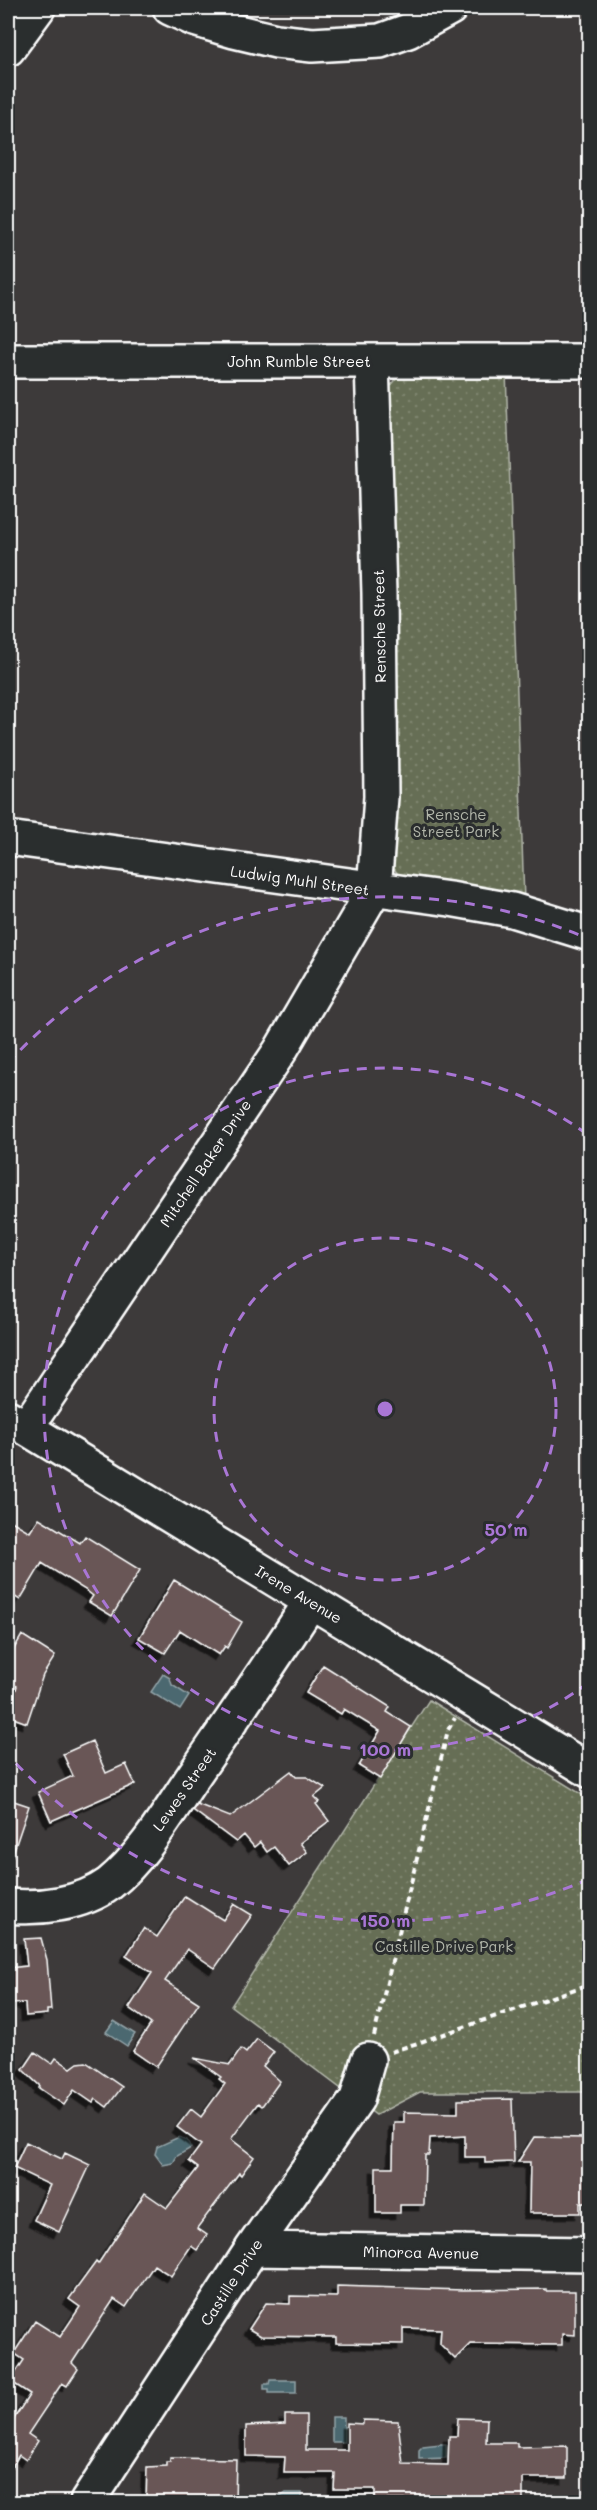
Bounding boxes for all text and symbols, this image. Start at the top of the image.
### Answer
street label: John Rumble Street [227,351,371,371]
street label: Rensche Street [368,569,390,683]
park label: Rensche Street Park [413,804,499,841]
street label: Ludwig Muhl Street [229,860,371,900]
street label: Mitchell Baker Drive [155,1095,255,1231]
centre of rings [375,1399,395,1419]
text: 50 m [485,1517,527,1541]
street label: Irene Avenue [252,1560,346,1628]
text: 100 m [359,1737,411,1761]
street label: Lewes Street [148,1743,220,1835]
text: 150 m [360,1908,410,1932]
park label: Castille Drive Park [375,1936,513,1956]
street label: Castille Drive [195,2235,267,2329]
street label: Minorca Avenue [363,2241,479,2263]

